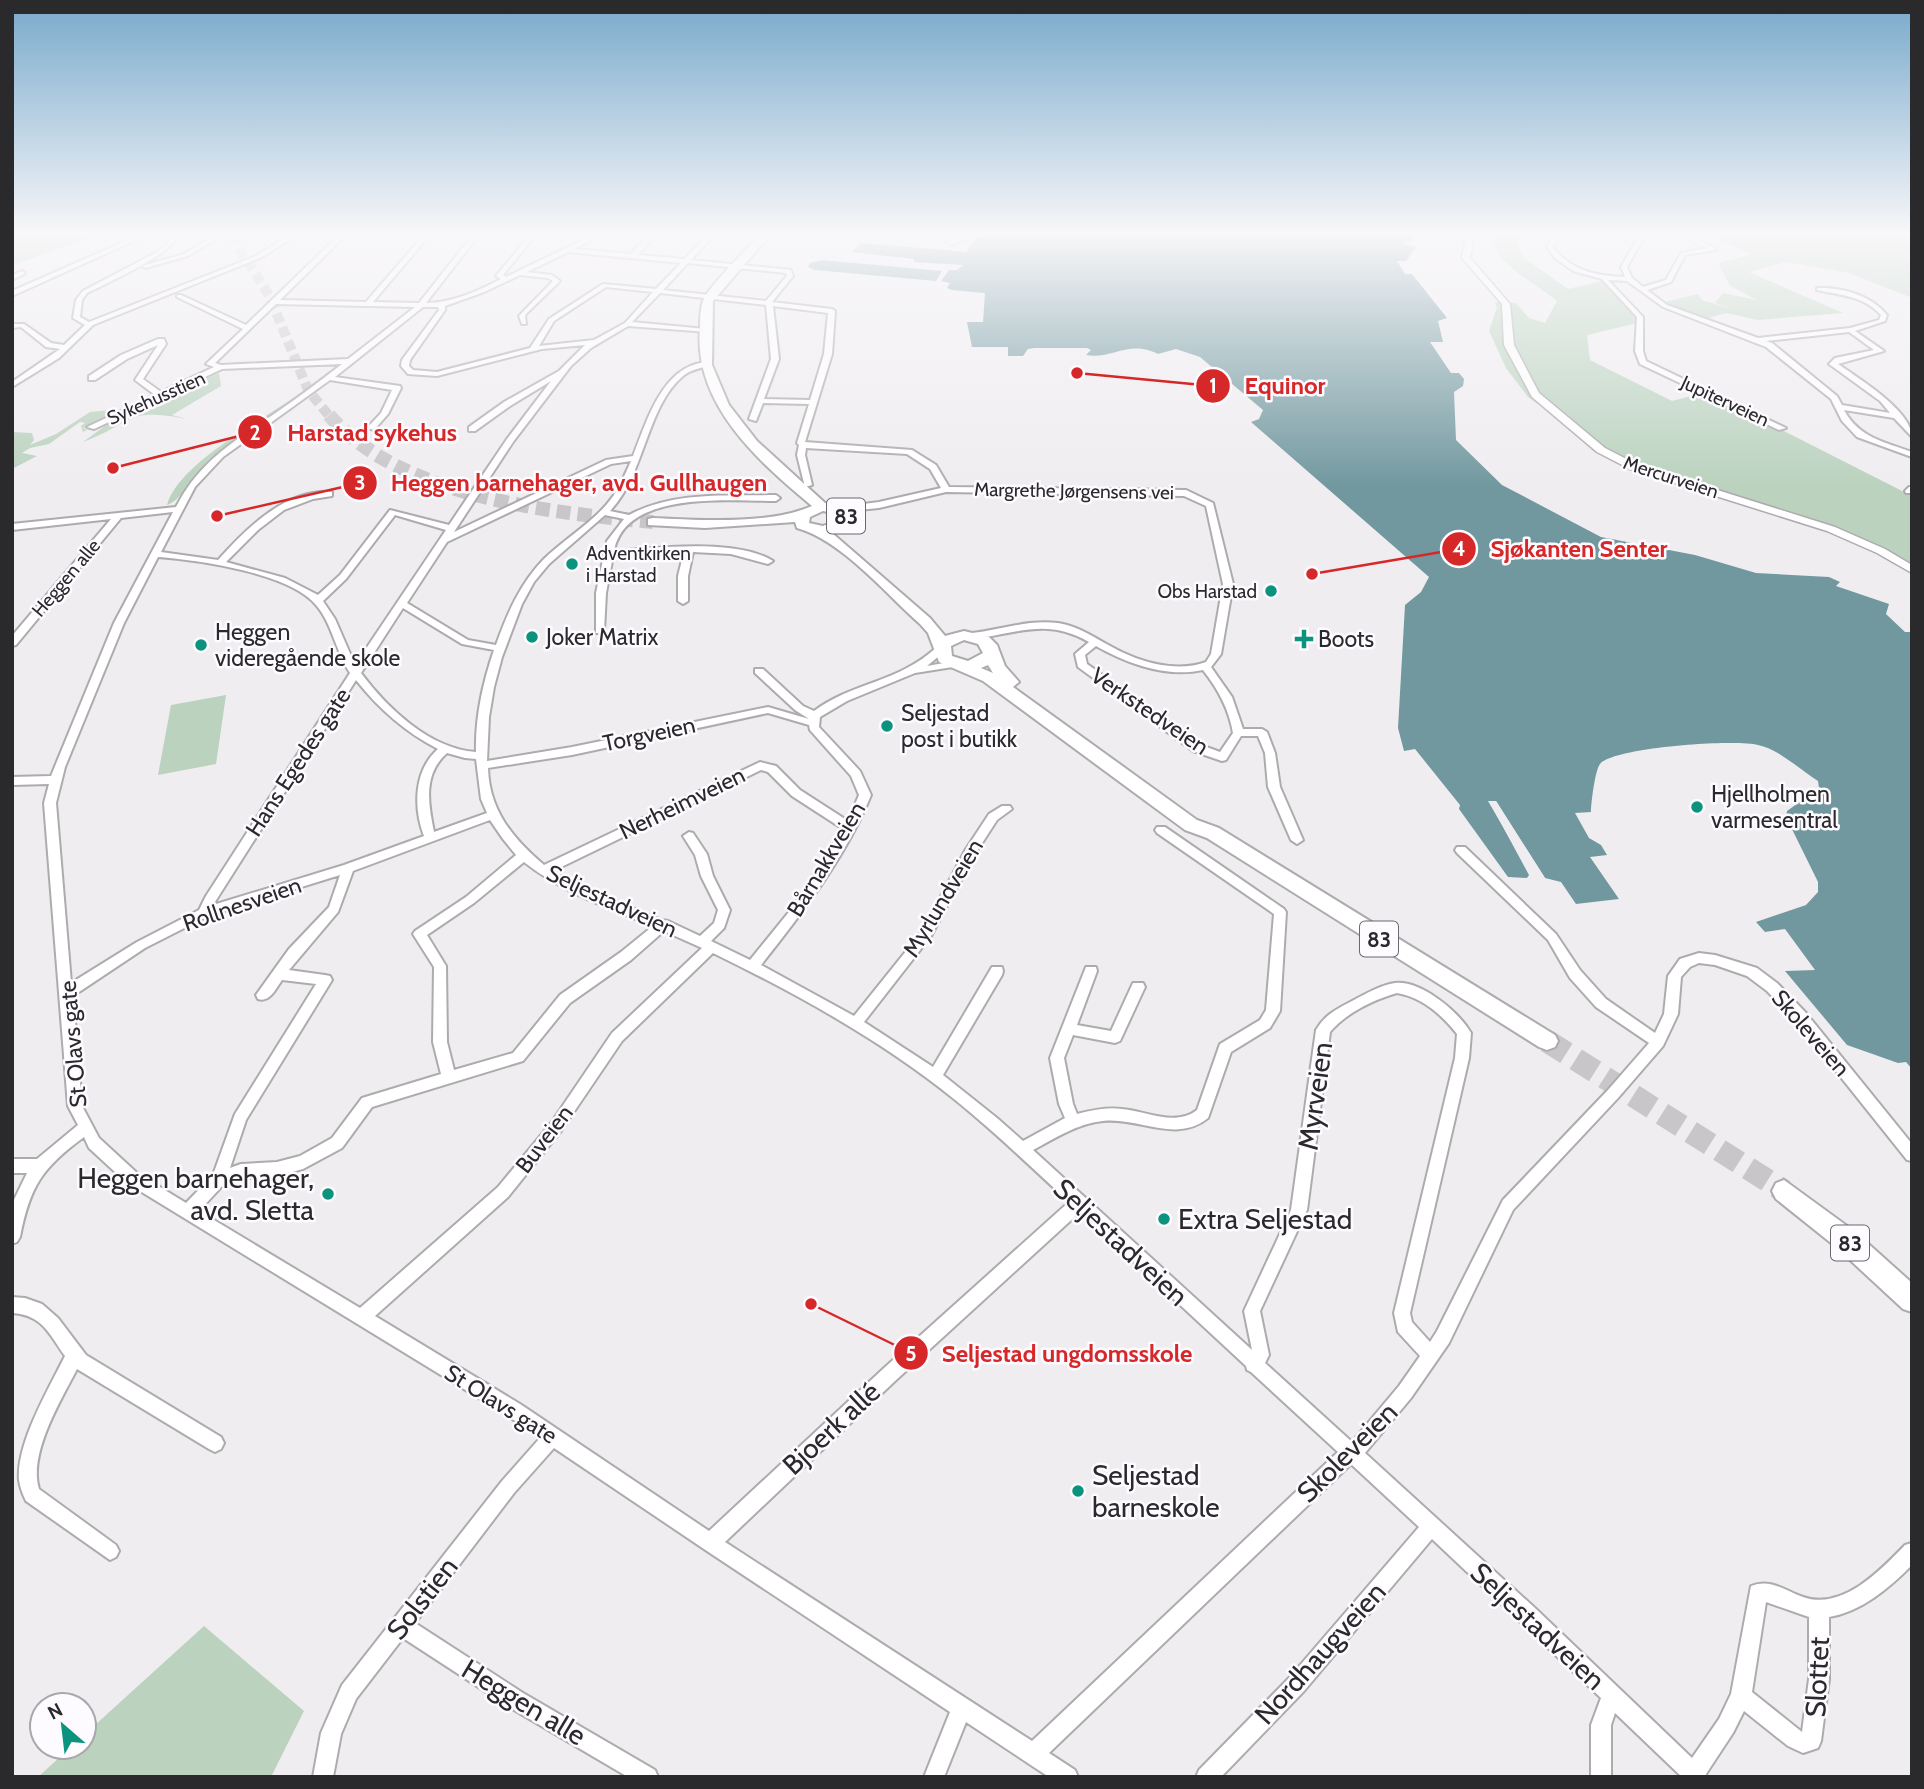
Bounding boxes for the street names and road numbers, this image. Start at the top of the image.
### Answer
street label: Sykehusstien [103,366,209,430]
street label: Jupiterveien [1676,370,1773,431]
street label: Mercurveien [1621,451,1721,503]
street label: Margrethe Jørgensens vei [974,478,1174,504]
road number: 83 [827,498,865,534]
street label: Heggen alle [27,534,105,621]
street label: Verkstedveien [1086,661,1214,761]
street label: Hans Egedes gate [240,682,356,841]
street label: Torgveien [600,711,698,757]
street label: Nerheimveien [615,761,749,845]
street label: Bårnakkveien [781,797,871,921]
street label: Myrlundveien [897,834,989,962]
street label: Seljestadveien [542,859,682,943]
street label: Rollnesveien [179,871,305,937]
road number: 83 [1360,922,1398,956]
street label: St Olavs gate [53,979,92,1109]
street label: Skoleveien [1766,984,1856,1082]
street label: Myrveien [1291,1040,1339,1152]
street label: Buveien [509,1099,579,1179]
street label: Seljestadveien [1047,1171,1195,1313]
road number: 83 [1831,1226,1869,1260]
street label: St Olavs gate [440,1358,563,1450]
street label: Bjoerk allé [775,1374,887,1482]
street label: Skoleveien [1290,1395,1404,1509]
street label: Solstien [379,1550,465,1646]
street label: Seljestadveien [1464,1555,1612,1697]
street label: Nordhaugveien [1247,1575,1393,1731]
street label: Slottet [1798,1636,1836,1718]
street label: Heggen alle [456,1652,592,1752]

